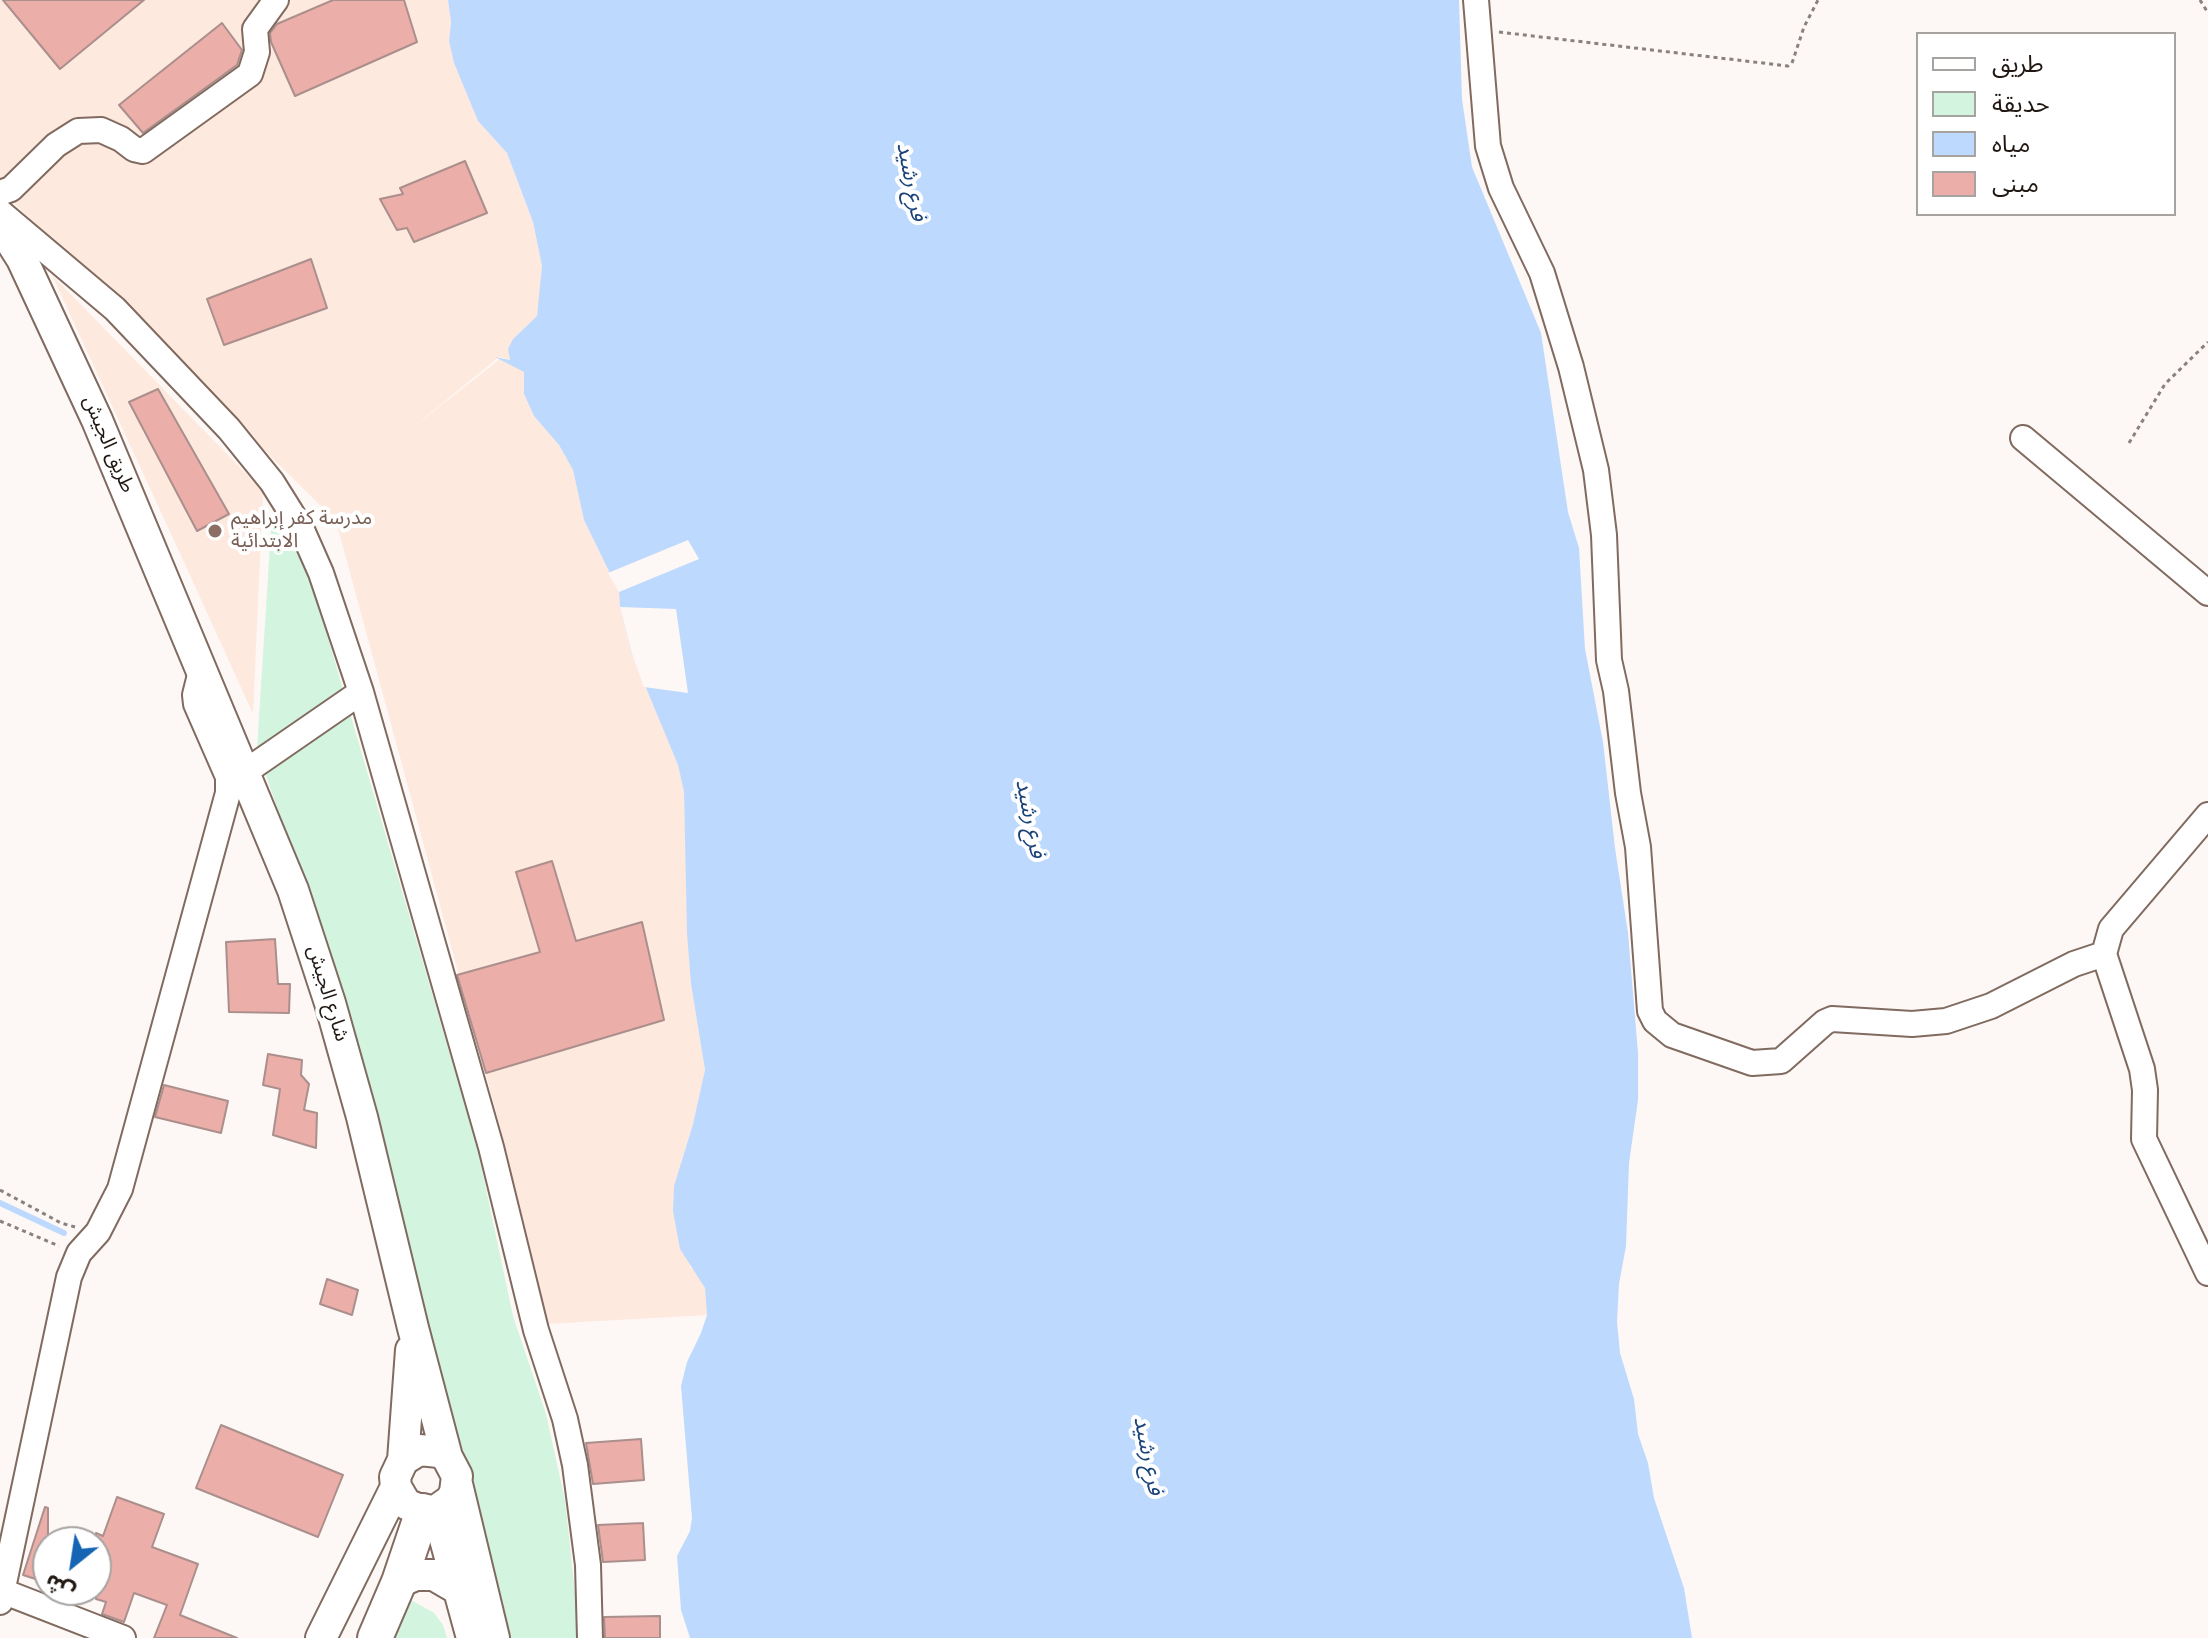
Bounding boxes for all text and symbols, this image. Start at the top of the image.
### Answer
legend [1916,32,2176,216]
text: طريق [1992,51,2044,81]
text: حديقة [1992,91,2050,121]
text: مياه [1992,131,2030,161]
water label: فرع رشيد [888,141,930,223]
text: مبنى [1992,171,2039,201]
street label: طريق الجيش [76,393,138,497]
place label: مدرسة كفر إبراهيم الابتدائية [231,508,372,555]
marker: مدرسة كفر إبراهيم الابتدائية [206,522,224,540]
water label: فرع رشيد [1007,778,1049,860]
street label: شارع الجيش [300,943,352,1045]
water label: فرع رشيد [1125,1415,1167,1497]
north arrow [32,1526,112,1606]
text: ش [41,1566,81,1605]

